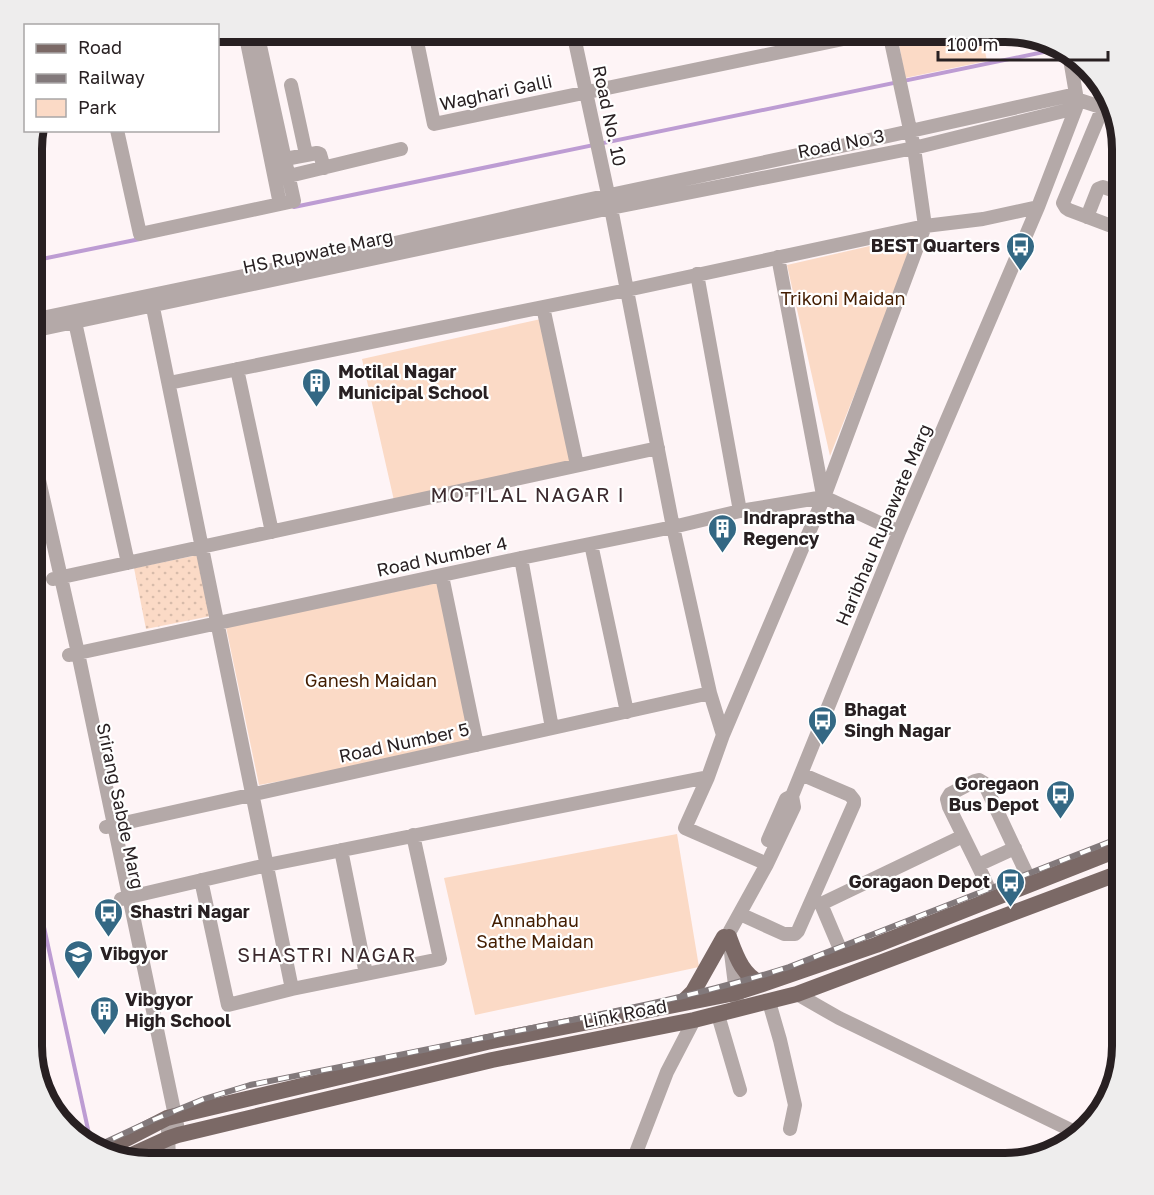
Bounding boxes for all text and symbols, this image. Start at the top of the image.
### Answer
legend [24,24,219,132]
scale bar [938,24,1108,62]
text: 100 m [947,33,998,55]
text: Road [78,36,122,58]
street label: Road No. 10 [589,63,631,168]
text: Railway [78,66,145,88]
street label: Waghari Galli [437,69,554,115]
text: Park [78,96,117,118]
street label: Road No 3 [795,124,886,162]
street label: HS Rupwate Marg [241,224,395,278]
bus stop icon: BEST Quarters [1005,230,1037,272]
place label: BEST Quarters [871,234,1000,256]
park label: Trikoni Maidan [780,287,906,309]
place label: Motilal Nagar Municipal School [338,360,489,403]
building icon: Motilal Nagar Municipal School [301,366,333,408]
street label: Haribhau Rupawate Marg [831,420,936,629]
district label: MOTILAL NAGAR I [431,482,625,506]
place label: Indraprastha Regency [743,506,855,549]
building icon: Indraprastha Regency [706,512,738,554]
street label: Road Number 4 [374,531,509,581]
park label: Ganesh Maidan [305,669,437,691]
place label: Bhagat Singh Nagar [844,698,951,741]
bus stop icon: Bhagat Singh Nagar [807,704,839,746]
street label: Road Number 5 [337,717,471,767]
street label: Srirang Sabde Marg [93,721,149,891]
place label: Goregaon Bus Depot [949,772,1039,815]
bus stop icon: Goregaon Bus Depot [1044,778,1076,820]
bus stop icon: Goragaon Depot [995,866,1027,908]
place label: Goragaon Depot [849,870,990,892]
bus stop icon: Shastri Nagar [93,896,125,938]
place label: Shastri Nagar [130,900,250,922]
park label: Annabhau Sathe Maidan [476,909,594,952]
school or university icon: Vibgyor [63,938,95,980]
place label: Vibgyor [100,942,168,964]
district label: SHASTRI NAGAR [237,942,417,966]
place label: Vibgyor High School [125,988,231,1031]
building icon: Vibgyor High School [88,994,120,1036]
street label: Link Road [581,994,669,1032]

